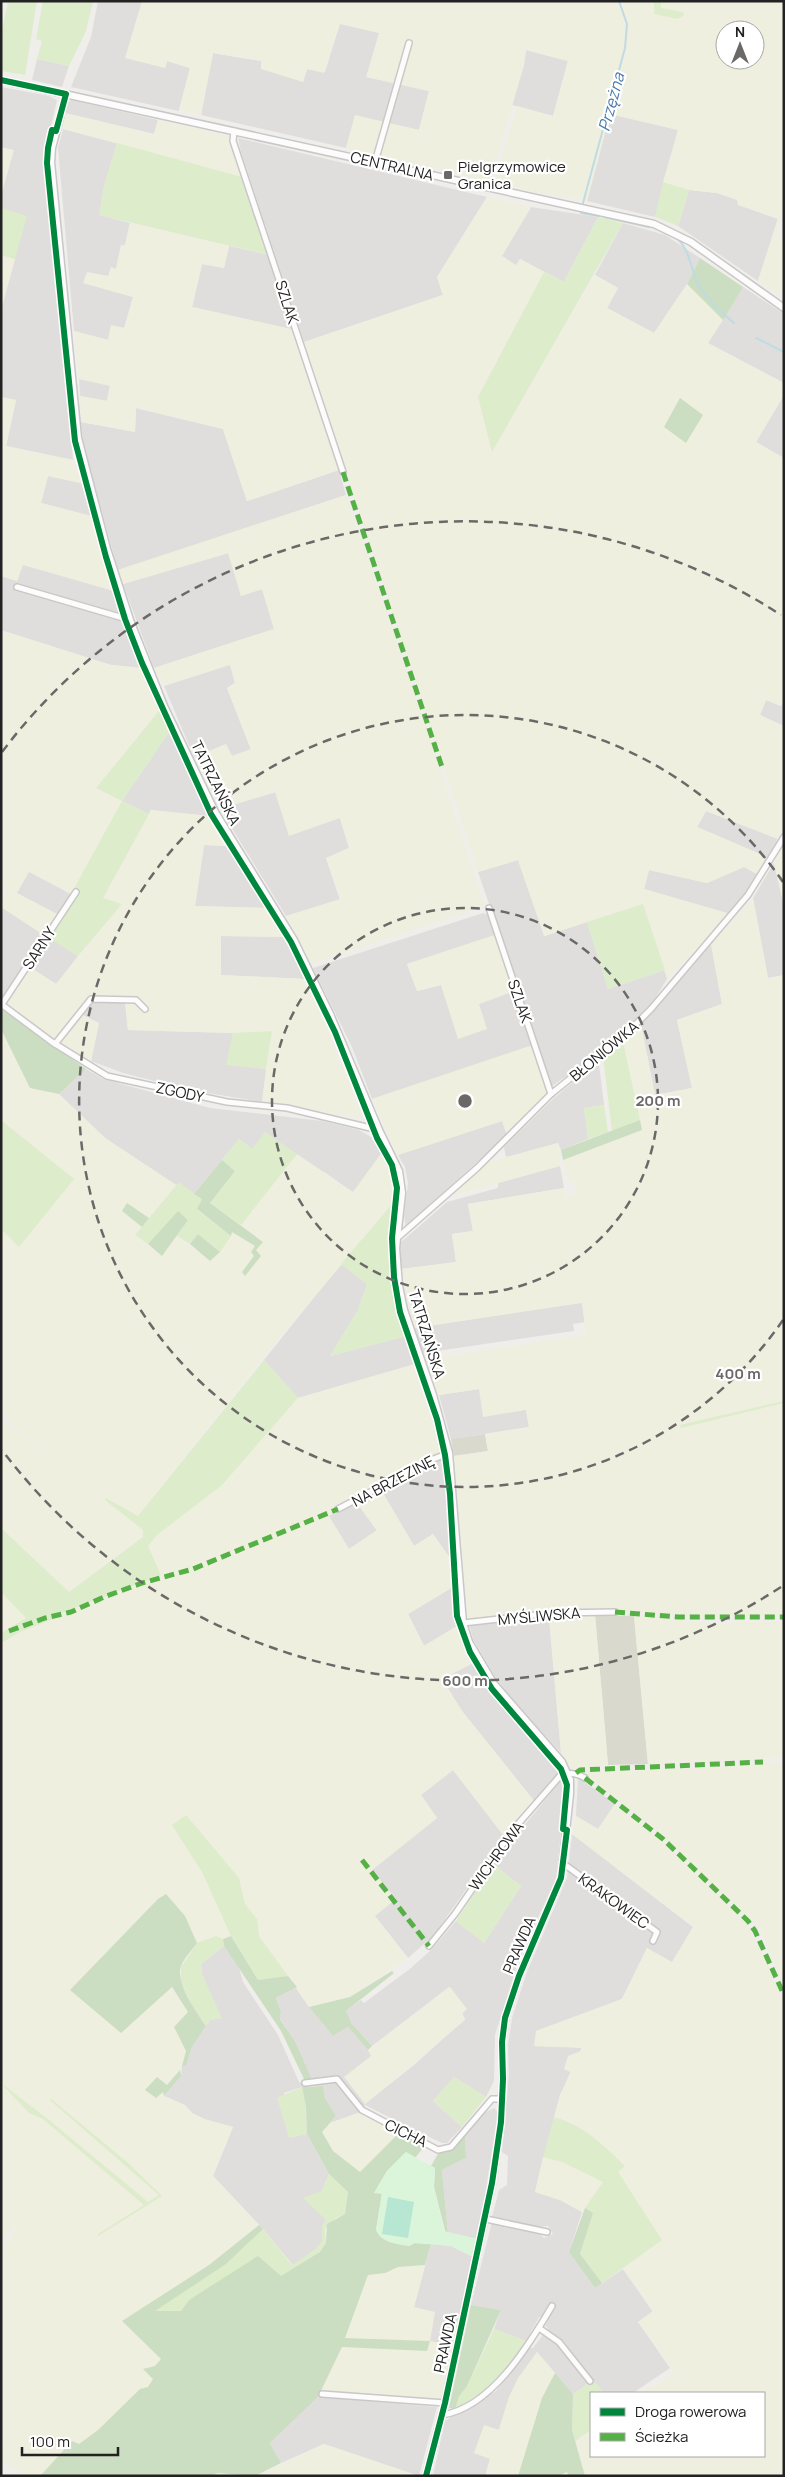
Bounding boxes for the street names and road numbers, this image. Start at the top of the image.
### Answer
street label: CENTRALNA [348,146,436,186]
street label: SZLAK [270,278,304,327]
street label: TATRZAŃSKA [186,737,246,830]
street label: SARNY [17,922,61,973]
street label: SZLAK [503,977,537,1026]
street label: BŁONIÓWKA [565,1016,643,1086]
street label: ZGODY [154,1077,207,1107]
street label: TATRZAŃSKA [403,1287,451,1382]
street label: NA BRZEZINĘ [348,1450,438,1512]
street label: MYŚLIWSKA [497,1602,582,1630]
street label: WICHROWA [464,1817,529,1895]
street label: KRAKOWIEC [574,1868,654,1934]
street label: PRAWDA [498,1913,541,1977]
street label: CICHA [381,2114,431,2152]
street label: PRAWDA [428,2311,462,2375]

